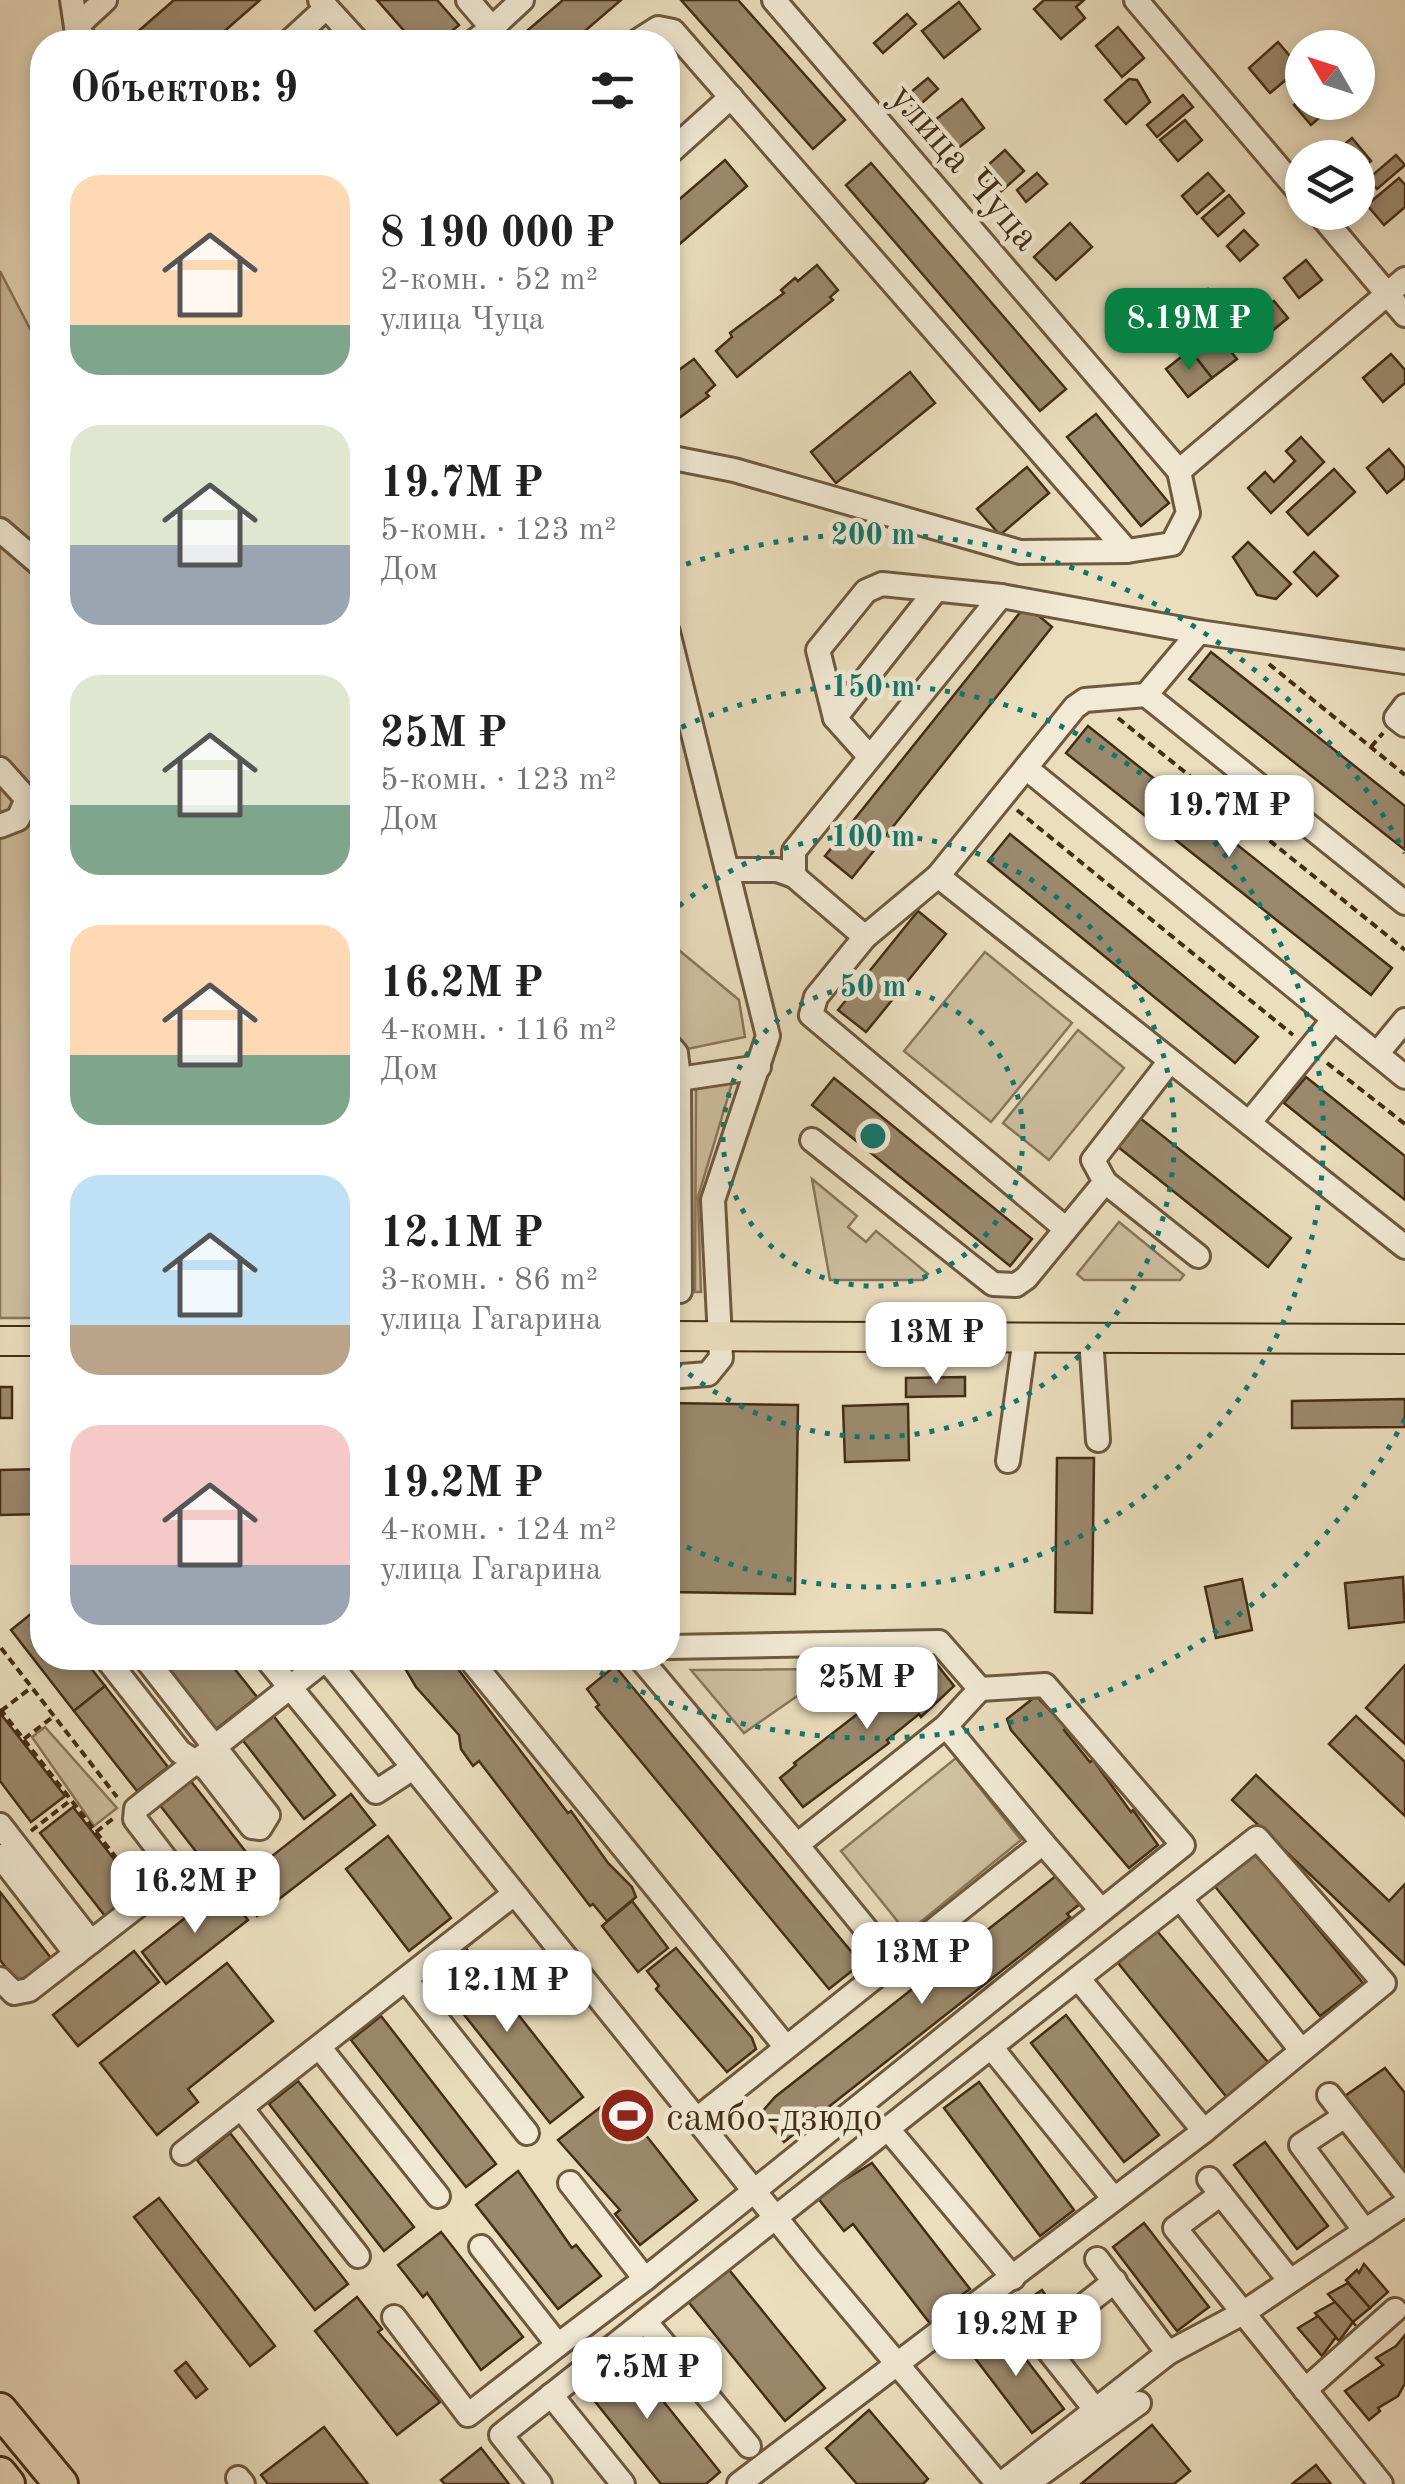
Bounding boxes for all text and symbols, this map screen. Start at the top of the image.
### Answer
north arrow [1285,30,1375,120]
map controls [1285,30,1375,230]
icon: filters [585,63,640,118]
text: Объектов: 9 [70,69,298,111]
street label: улица Чуца [880,78,1046,260]
button: layers [1285,140,1375,230]
text: 8 190 000 ₽ [380,214,615,256]
icon: home [150,215,270,335]
text: 2-комн. · 52 m² [380,265,598,297]
pin: 8.19M ₽ [1097,288,1281,373]
text: 8.19M ₽ [1127,304,1251,336]
text: улица Чуца [380,305,545,337]
text: 19.7M ₽ [380,464,543,506]
icon: home [150,465,270,585]
text: 5-комн. · 123 m² [380,515,616,547]
text: 200 m [831,521,915,551]
text: Дом [380,555,438,587]
text: 150 m [831,673,915,703]
text: 25M ₽ [380,714,507,756]
icon: home [150,715,270,835]
text: 5-комн. · 123 m² [380,765,616,797]
pin: 19.7M ₽ [1137,775,1321,860]
text: 19.7M ₽ [1167,791,1291,823]
text: Дом [380,805,438,837]
text: 100 m [831,823,915,853]
text: 16.2M ₽ [380,964,543,1006]
icon: home [150,965,270,1085]
text: 50 m [839,973,907,1003]
text: 4-комн. · 116 m² [380,1015,616,1047]
text: Дом [380,1055,438,1087]
centre of rings [855,1118,891,1154]
text: 12.1M ₽ [380,1214,543,1256]
icon: home [150,1215,270,1335]
text: 3-комн. · 86 m² [380,1265,598,1297]
pin: 13M ₽ [866,1302,1006,1387]
text: улица Гагарина [380,1305,602,1337]
text: 13M ₽ [887,1318,985,1350]
text: 19.2M ₽ [380,1464,543,1506]
icon: home [150,1465,270,1585]
text: 4-комн. · 124 m² [380,1515,616,1547]
text: улица Гагарина [380,1555,602,1587]
pin: 25M ₽ [797,1647,937,1732]
text: 25M ₽ [818,1663,916,1695]
pin: 16.2M ₽ [103,1851,287,1936]
text: 16.2M ₽ [133,1867,257,1899]
pin: 13M ₽ [852,1922,992,2007]
text: 13M ₽ [873,1938,971,1970]
pin: 12.1M ₽ [415,1950,599,2035]
text: 12.1M ₽ [445,1966,569,1998]
sports icon: самбо-дзюдо [597,2086,657,2146]
place label: самбо-дзюдо [666,2100,883,2140]
pin: 19.2M ₽ [924,2294,1108,2379]
text: 19.2M ₽ [954,2310,1078,2342]
pin: 7.5M ₽ [566,2337,728,2422]
text: 7.5M ₽ [594,2353,700,2385]

